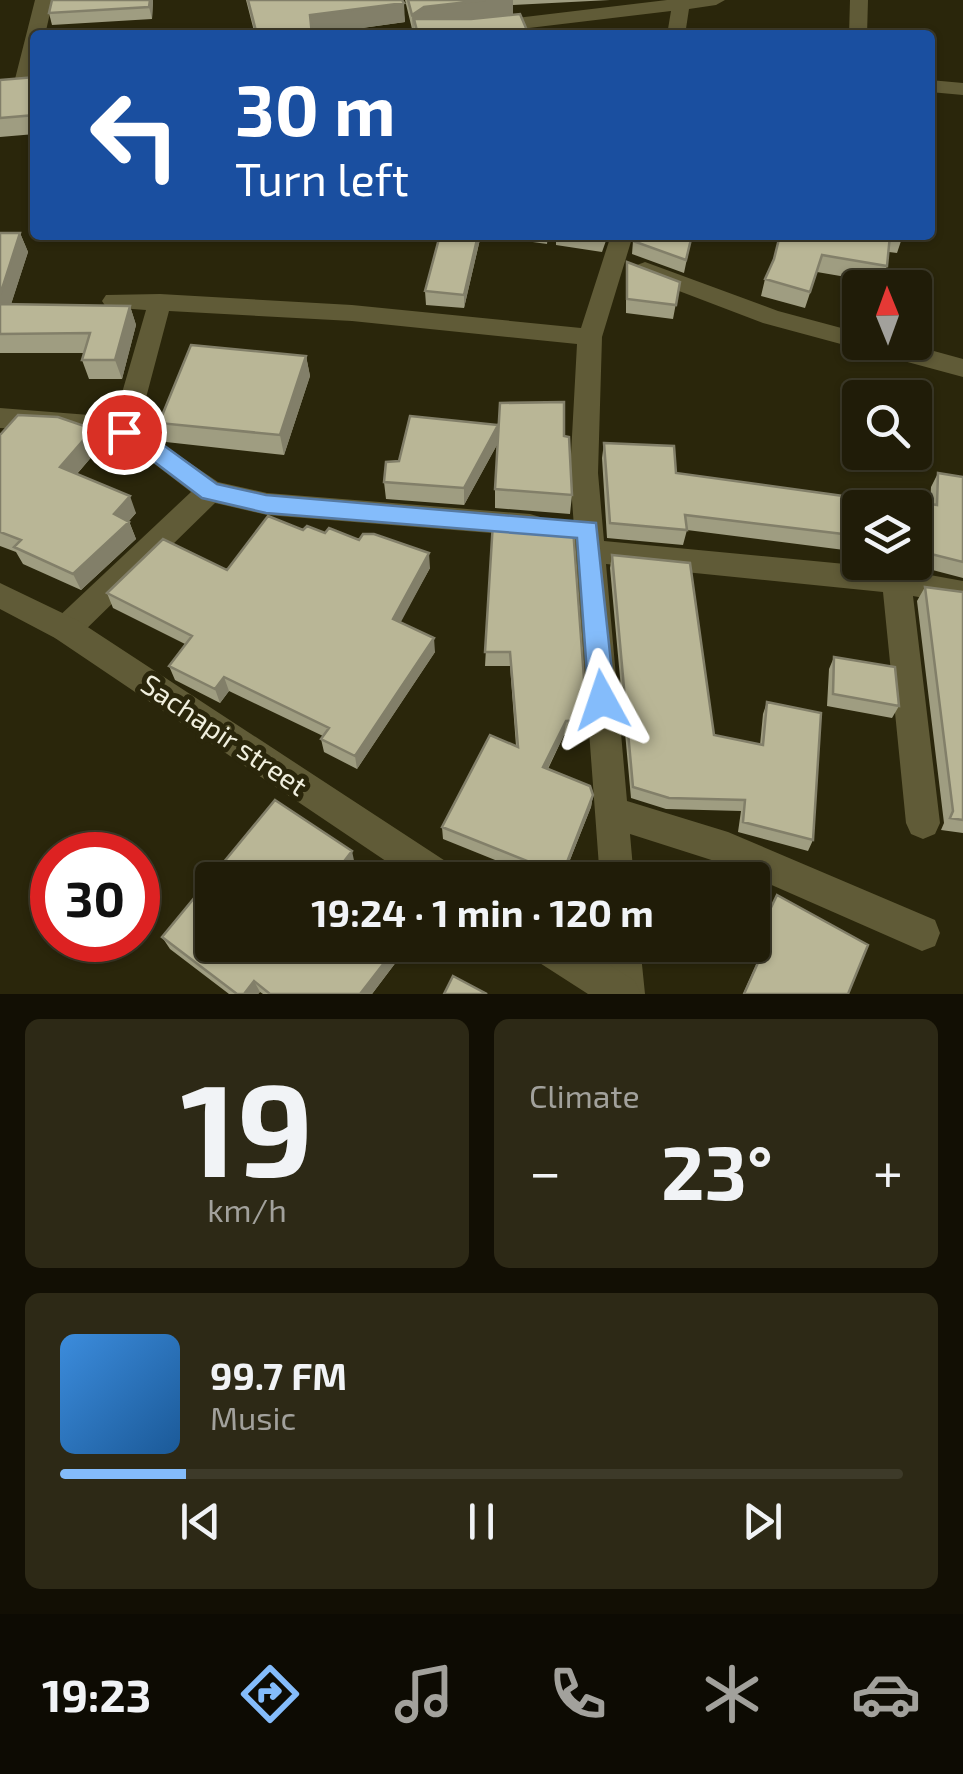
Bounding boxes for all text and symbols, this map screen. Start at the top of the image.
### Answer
text: 30 m [235,66,396,150]
icon: left [70,70,200,200]
text: Turn left [235,151,409,205]
north arrow [842,270,932,360]
map controls [842,270,932,580]
button: search [842,380,932,470]
pin [82,390,167,475]
icon: arrive [97,405,152,460]
button: layers [842,490,932,580]
position arrow [550,648,654,752]
street label: Sachapir street [135,666,314,802]
speed limit sign: 30 [30,832,160,962]
text: 19:24 · 1 min · 120 m [311,889,654,935]
text: 19 [181,1047,313,1203]
text: Climate [529,1076,640,1114]
text: 23° [661,1125,773,1215]
text: − [529,1137,561,1203]
text: + [873,1137,903,1203]
text: km/h [207,1190,287,1228]
text: 99.7 FM [210,1352,347,1398]
text: Music [210,1398,296,1436]
icon: previous [173,1494,228,1549]
icon: pause [454,1494,509,1549]
icon: next [735,1494,790,1549]
icon: directions [235,1659,305,1729]
icon: music [389,1659,459,1729]
icon: phone [543,1659,613,1729]
icon: climate [697,1659,767,1729]
icon: car [851,1659,921,1729]
text: 19:23 [42,1667,151,1721]

